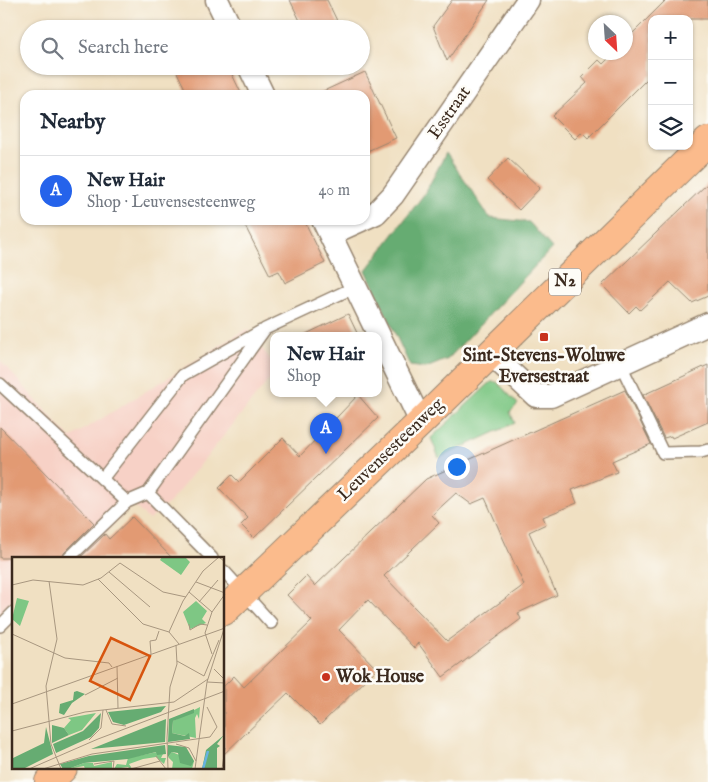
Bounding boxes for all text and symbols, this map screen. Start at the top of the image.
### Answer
north arrow [588,15,633,60]
map controls [648,15,693,150]
button: + [648,15,693,60]
search box [20,20,370,75]
icon: search [38,34,66,62]
text: Search here [78,36,169,60]
button: − [648,60,693,105]
street label: Esstraat [423,82,477,144]
button: layers [648,105,693,150]
text: Nearby [40,109,105,136]
text: New Hair [87,169,165,193]
text: A [51,181,61,201]
text: 40 m [318,181,350,201]
text: Shop · Leuvensesteenweg [87,193,255,213]
road number: N2 [549,268,581,296]
marker: Sint-Stevens-Woluwe Eversestraat [538,331,550,343]
popup [270,332,382,397]
text: New Hair [287,343,365,367]
place label: Sint-Stevens-Woluwe Eversestraat [463,345,626,389]
text: Shop [287,367,321,387]
street label: Leuvensesteenweg [333,393,449,507]
pin: A [310,413,342,454]
your location [444,454,470,480]
inset map [12,557,225,770]
place label: Wok House [335,666,425,689]
marker: Wok House [320,671,332,683]

